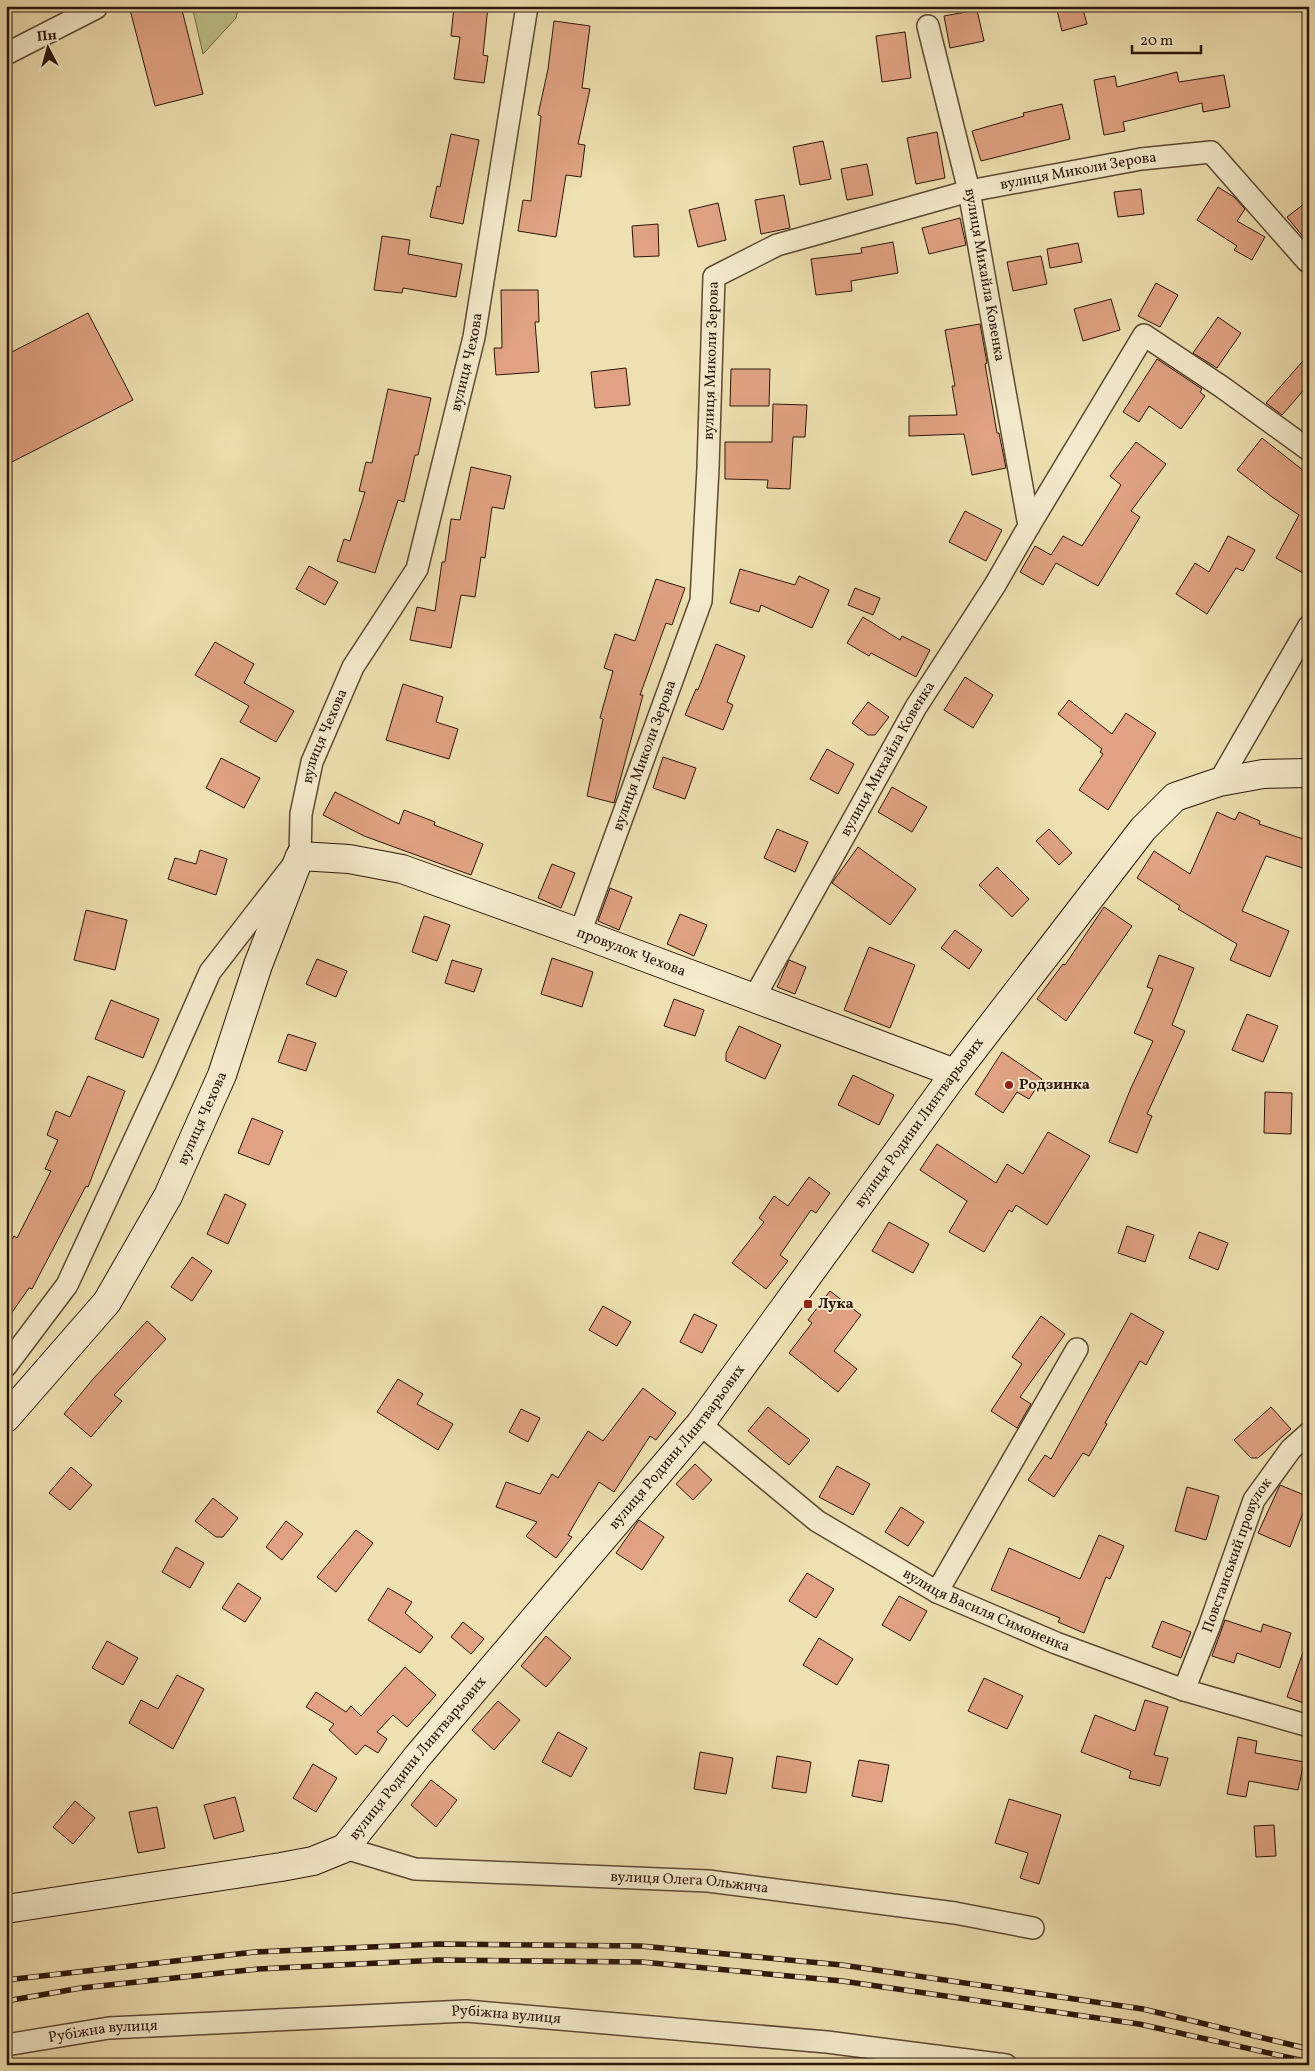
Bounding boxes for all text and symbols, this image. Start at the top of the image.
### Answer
north arrow [22,22,72,72]
scale bar [1132,22,1201,54]
text: Пн [36,26,58,47]
text: 20 m [1140,31,1173,52]
street label: вулиця Миколи Зерова [998,147,1158,195]
street label: вулиця Михайла Ковенка [958,187,1010,363]
street label: вулиця Миколи Зерова [698,281,724,440]
street label: вулиця Чехова [446,311,488,413]
street label: вулиця Миколи Зерова [608,677,682,834]
street label: вулиця Михайла Ковенка [835,677,940,840]
street label: вулиця Чехова [297,686,353,785]
street label: провулок Чехова [573,922,689,982]
street label: вулиця Родини Линтварьових [850,1033,989,1212]
street label: вулиця Чехова [173,1068,233,1169]
place label: Родзинка [1019,1075,1090,1096]
marker: Родзинка [1003,1079,1015,1091]
place label: Лука [818,1294,854,1315]
marker: Лука [802,1298,814,1310]
street label: вулиця Родини Линтварьових [604,1360,750,1534]
street label: Повстанський провулок [1197,1474,1277,1636]
street label: вулиця Василя Симоненка [899,1563,1073,1658]
street label: вулиця Родини Линтварьових [344,1672,492,1845]
street label: вулиця Олега Ольжича [610,1867,770,1899]
street label: Рубіжна вулиця [451,2000,562,2030]
street label: Рубіжна вулиця [47,2015,158,2048]

